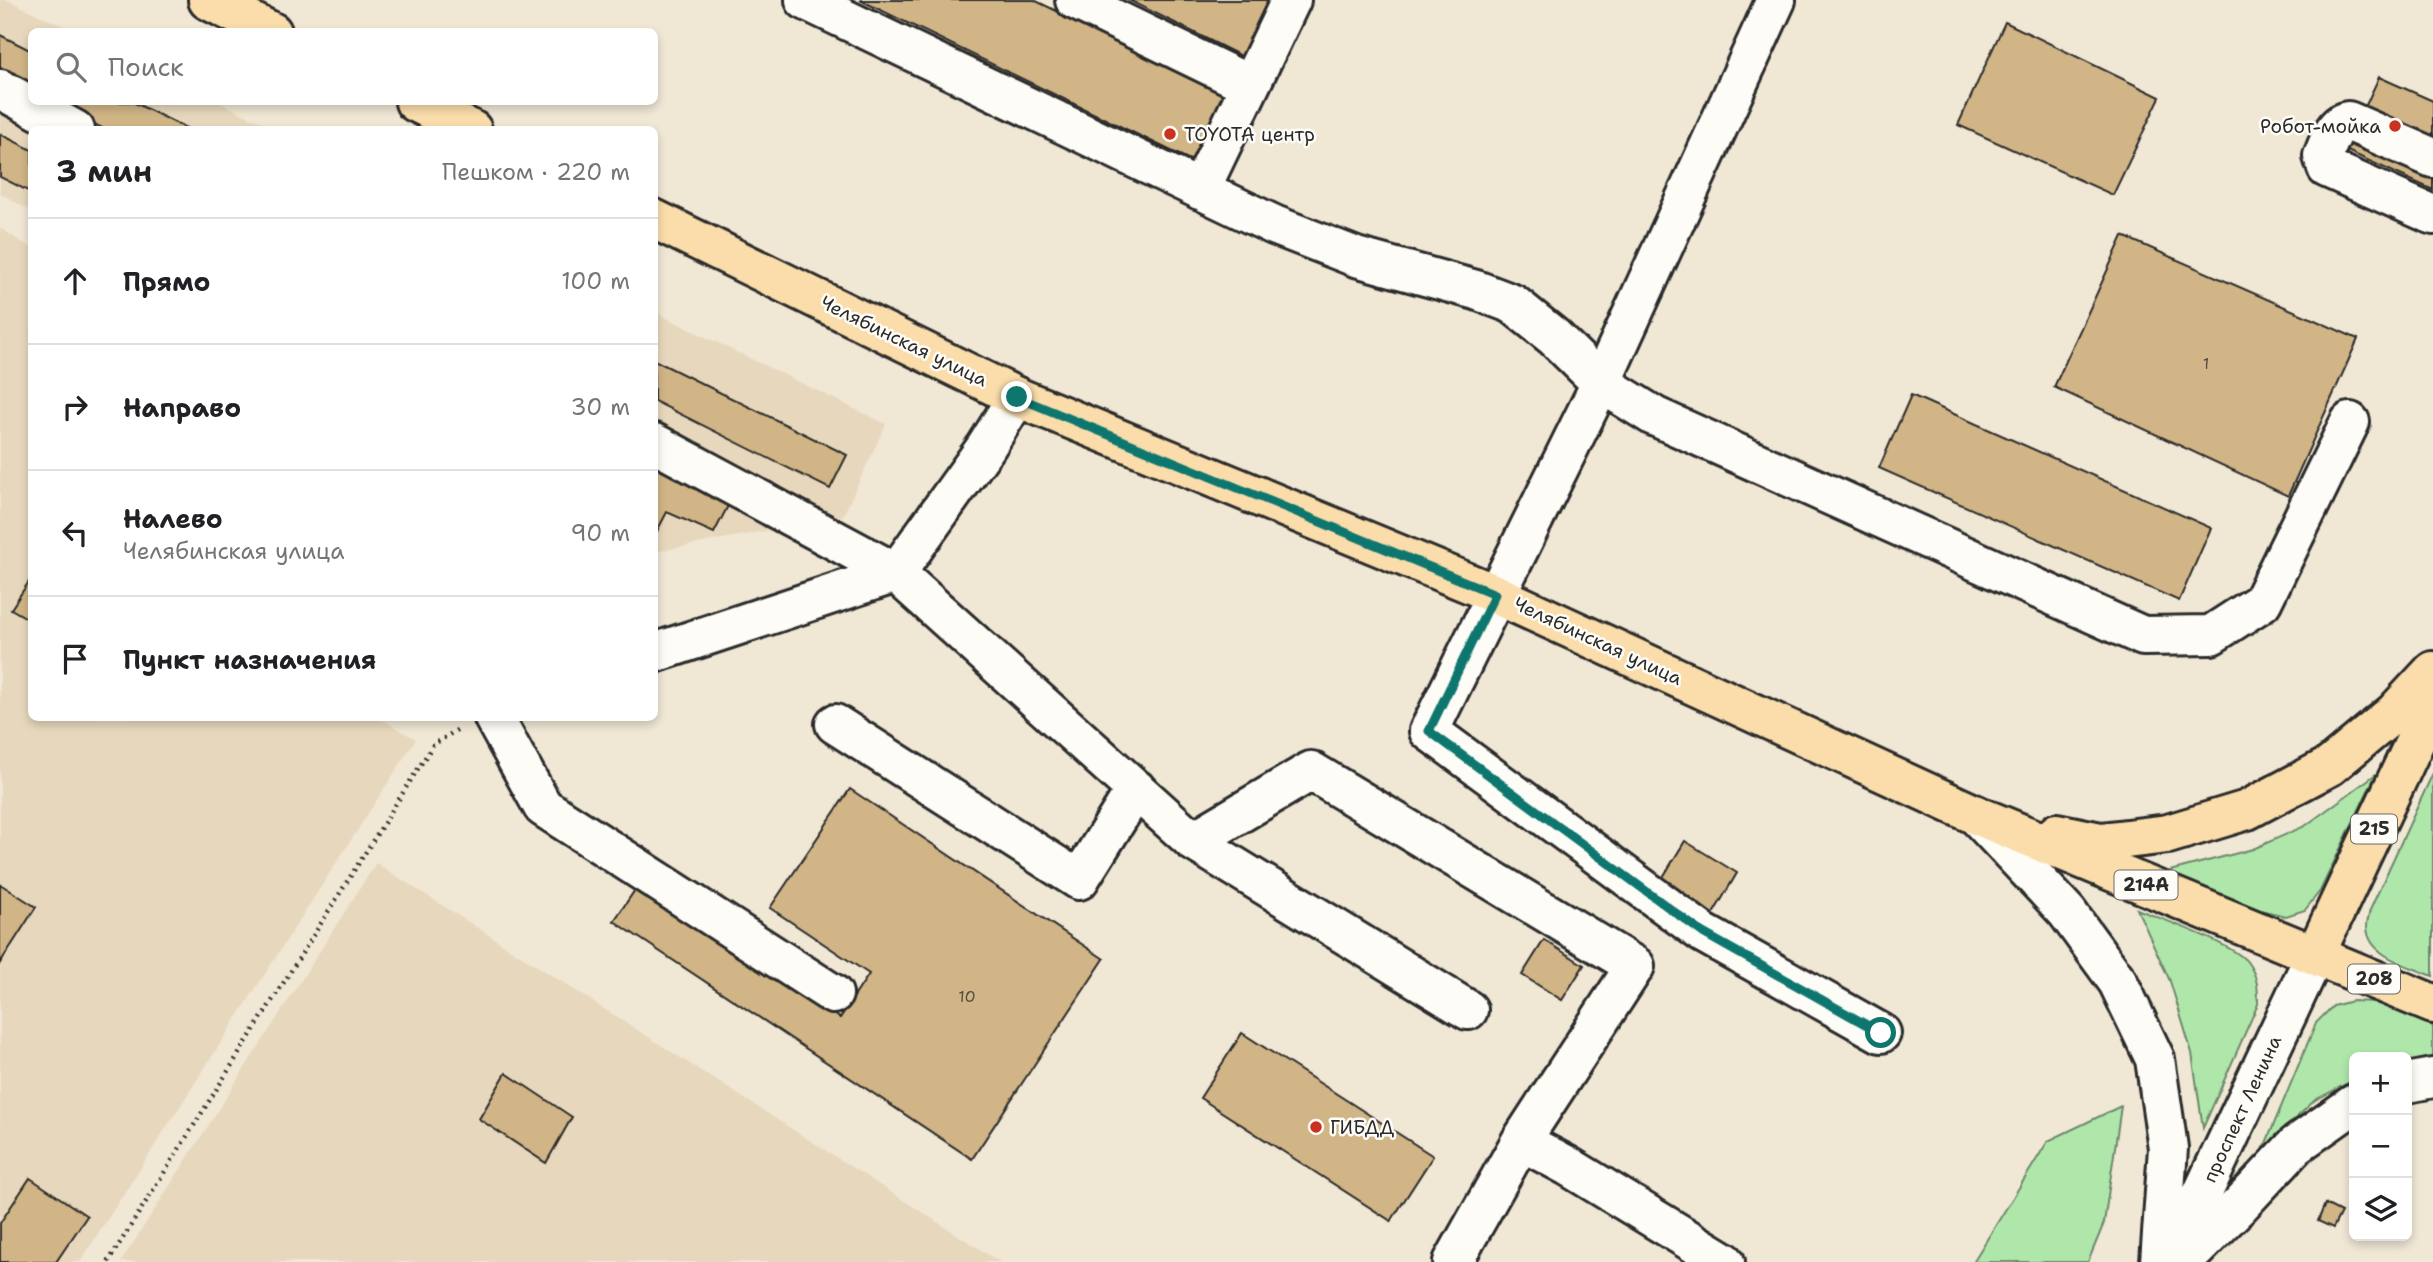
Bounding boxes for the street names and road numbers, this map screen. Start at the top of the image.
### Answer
street label: Челябинская улица [816,290,992,392]
street label: Челябинская улица [1510,591,1686,691]
road number: 215 [2351,814,2397,844]
road number: 214А [2114,870,2178,900]
road number: 208 [2348,964,2400,994]
street label: проспект Ленина [2197,1031,2287,1187]

